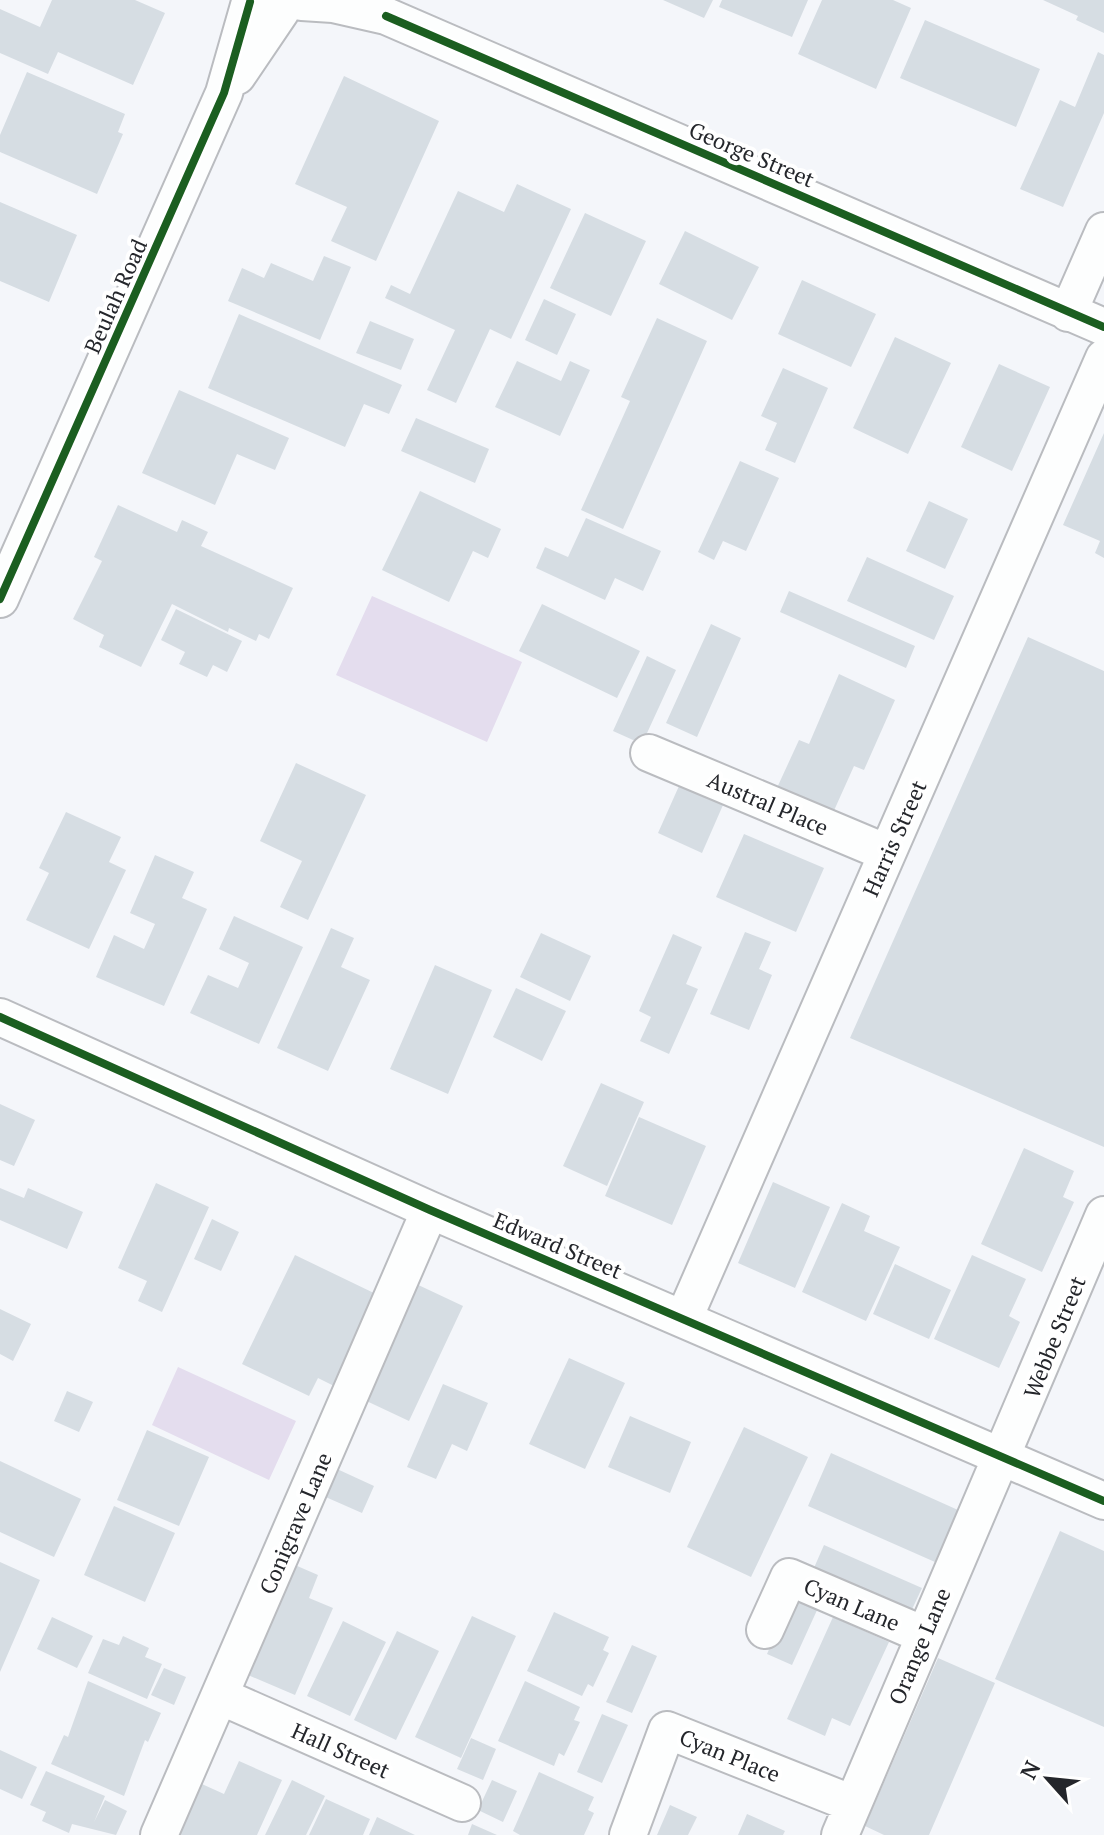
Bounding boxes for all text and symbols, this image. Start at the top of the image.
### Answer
street label: George Street [685,115,819,193]
street label: Beulah Road [77,234,153,358]
street label: Austral Place [703,765,833,841]
street label: Harris Street [855,775,933,901]
street label: Edward Street [489,1205,627,1285]
street label: Webbe Street [1016,1272,1092,1402]
street label: Conigrave Lane [252,1448,338,1598]
street label: Cyan Lane [800,1571,904,1637]
street label: Orange Lane [881,1583,957,1709]
street label: Hall Street [287,1716,395,1784]
street label: Cyan Place [675,1722,785,1788]
north arrow [1008,1739,1088,1819]
text: N [1013,1755,1047,1784]

